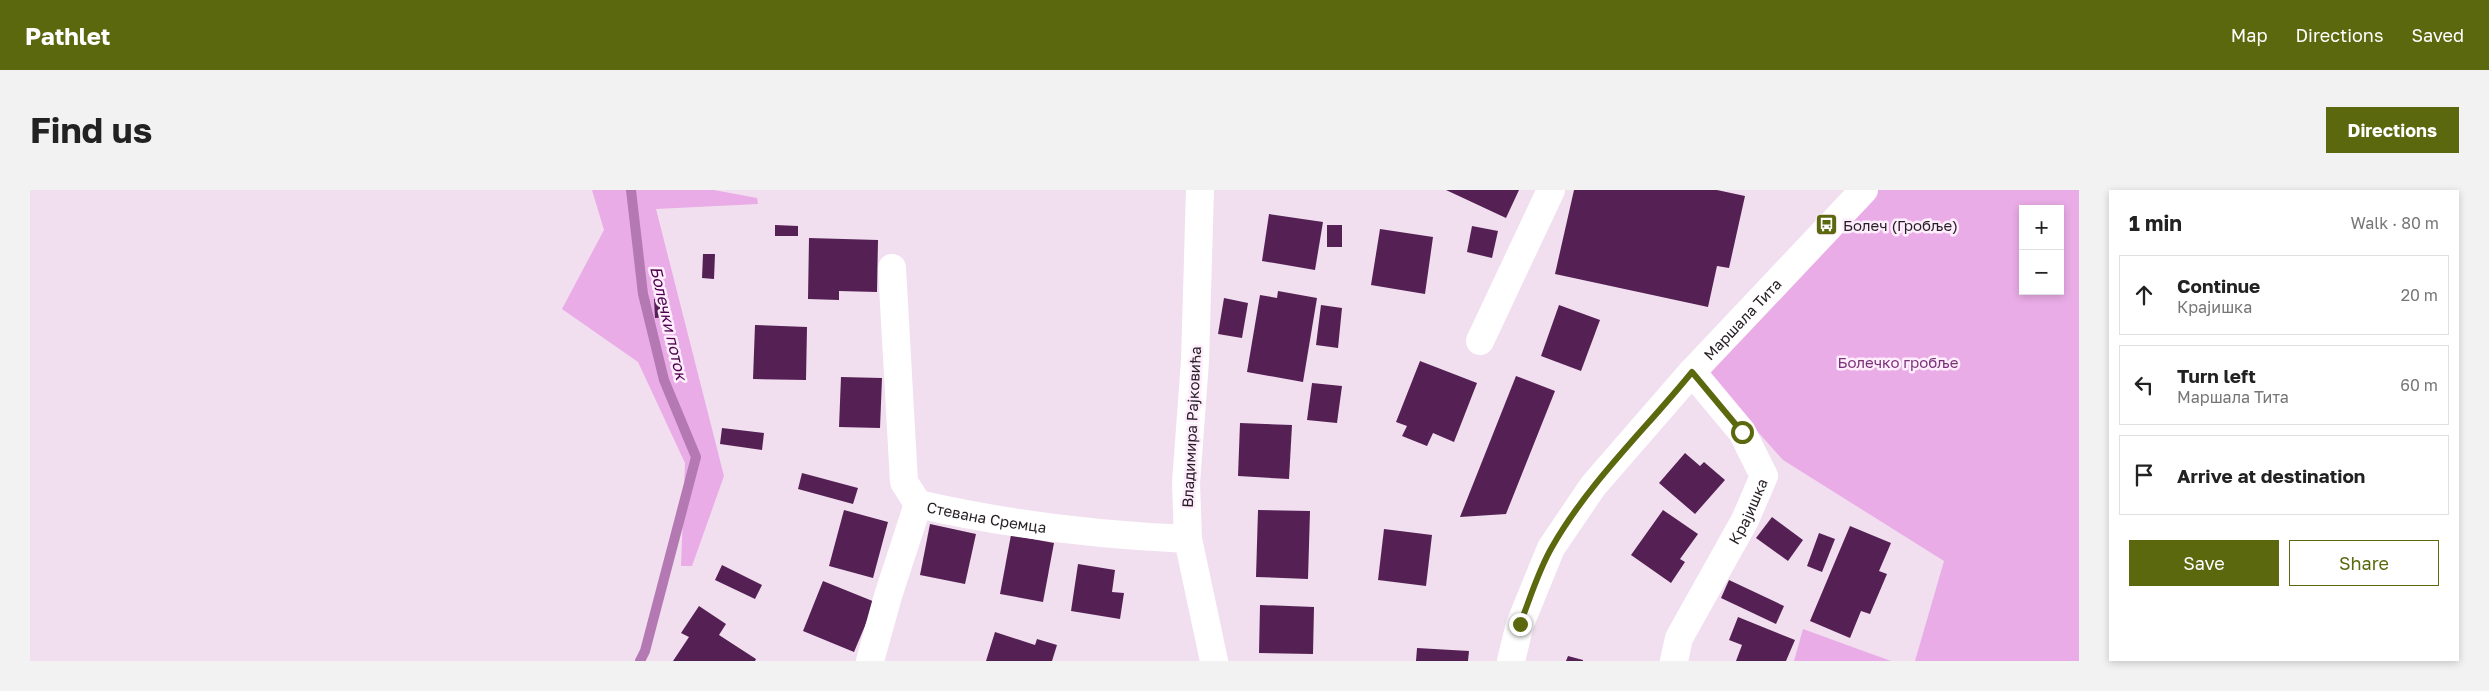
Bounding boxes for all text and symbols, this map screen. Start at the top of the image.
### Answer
text: Pathlet [25,21,110,50]
text: Map [2231,24,2267,46]
text: Directions [2295,24,2383,46]
text: Saved [2411,24,2464,46]
button: Directions [2326,107,2459,153]
text: Find us [30,109,152,151]
map controls [2019,205,2064,295]
button: + [2019,205,2064,250]
text: 1 min [2129,210,2182,236]
bus stop icon: Болеч (Гробље) [1815,213,1839,237]
text: Walk · 80 m [2350,213,2439,233]
place label: Болеч (Гробље) [1843,216,1958,234]
button: − [2019,250,2064,295]
water label: Болечки поток [646,264,692,384]
text: Continue [2177,274,2260,297]
street label: Маршала Тита [1700,275,1785,363]
icon: ahead [2130,281,2158,309]
text: 20 m [2401,285,2438,305]
text: Крајишка [2177,297,2252,317]
street label: Владимира Рајковића [1178,346,1204,508]
park label: Болечко гробље [1837,353,1959,371]
text: Turn left [2177,364,2256,387]
icon: left [2130,371,2158,399]
text: 60 m [2400,375,2438,395]
text: Маршала Тита [2177,387,2289,407]
route start [1731,421,1754,444]
icon: arrive [2130,461,2158,489]
text: Arrive at destination [2177,464,2365,487]
street label: Крајишка [1724,476,1771,547]
street label: Стевана Сремца [925,497,1048,536]
button: Save [2129,540,2279,586]
button: Share [2289,540,2439,586]
route end [1509,613,1532,636]

